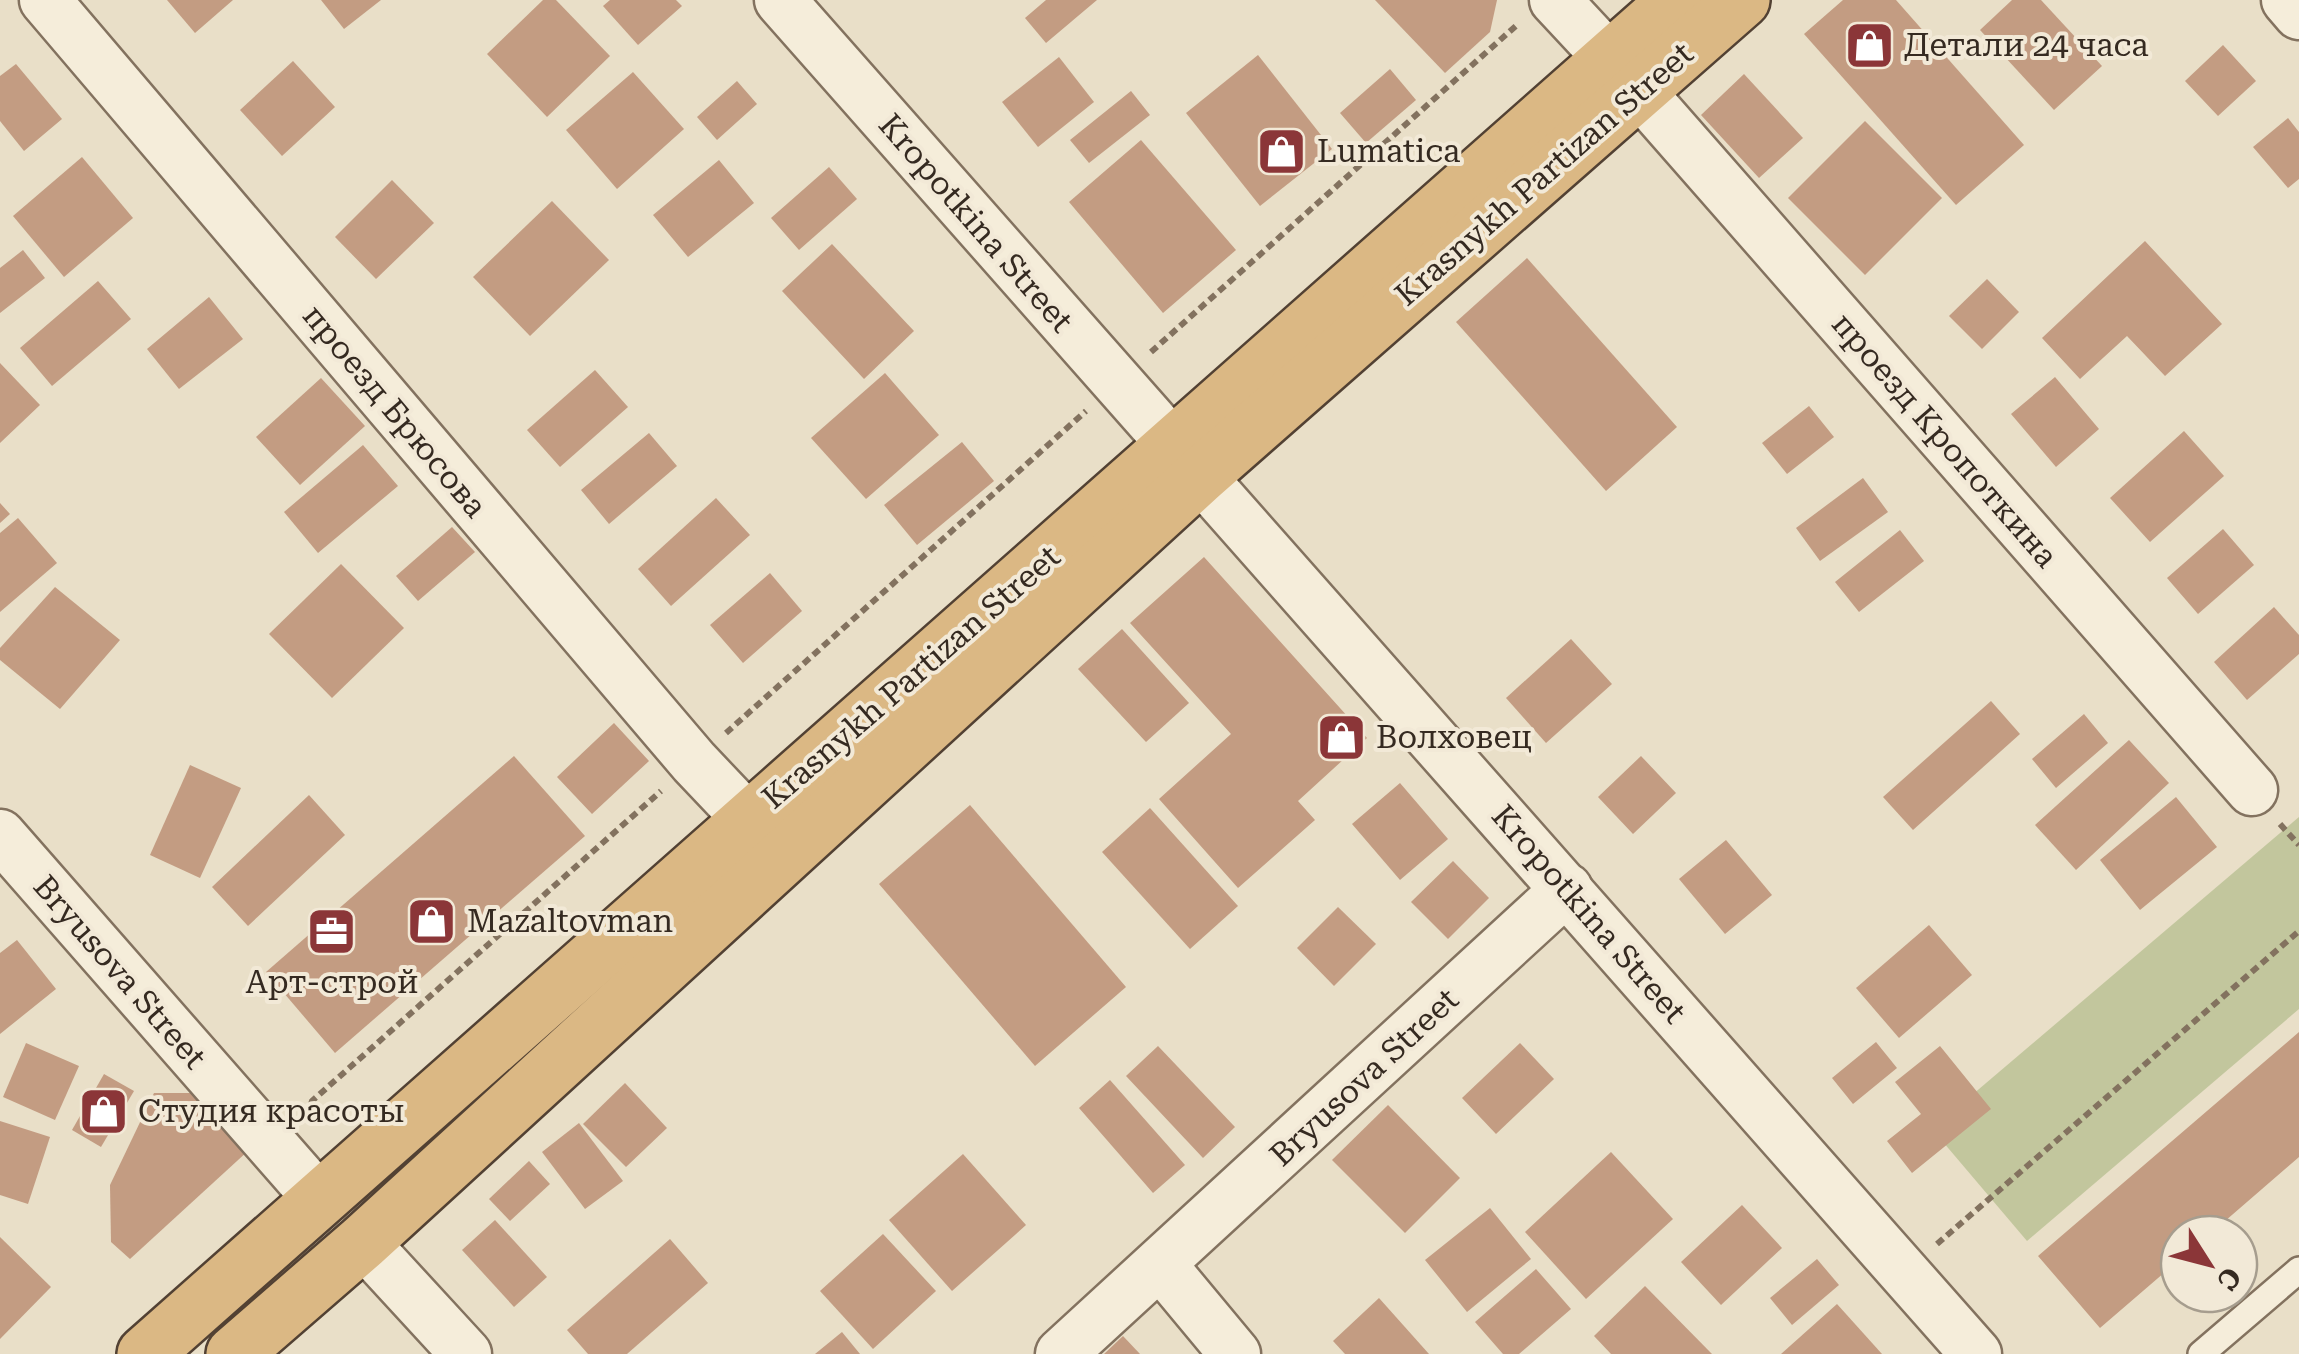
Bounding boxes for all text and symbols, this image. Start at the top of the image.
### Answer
shop icon: Детали 24 часа [1843,19,1895,71]
place label: Детали 24 часа [1904,26,2149,64]
street label: Krasnykh Partizan Street [1387,34,1701,314]
street label: Kropotkina Street [871,106,1081,340]
shop icon: Lumatica [1256,125,1308,177]
place label: Lumatica [1317,132,1460,170]
street label: проезд Брюсова [295,297,495,525]
street label: проезд Кропоткина [1824,305,2066,575]
street label: Krasnykh Partizan Street [754,537,1068,817]
shop icon: Волховец [1315,711,1367,763]
place label: Волховец [1376,718,1532,756]
street label: Kropotkina Street [1484,797,1694,1031]
street label: Bryusova Street [26,868,214,1076]
shop icon: Mazaltovman [406,895,458,947]
place label: Mazaltovman [467,902,673,940]
office icon: Арт-строй [306,906,358,958]
place label: Арт-строй [246,963,418,1001]
street label: Bryusova Street [1262,980,1466,1174]
shop icon: Студия красоты [77,1085,129,1137]
place label: Студия красоты [138,1092,404,1130]
north arrow [2159,1214,2259,1314]
text: С [2210,1261,2248,1296]

